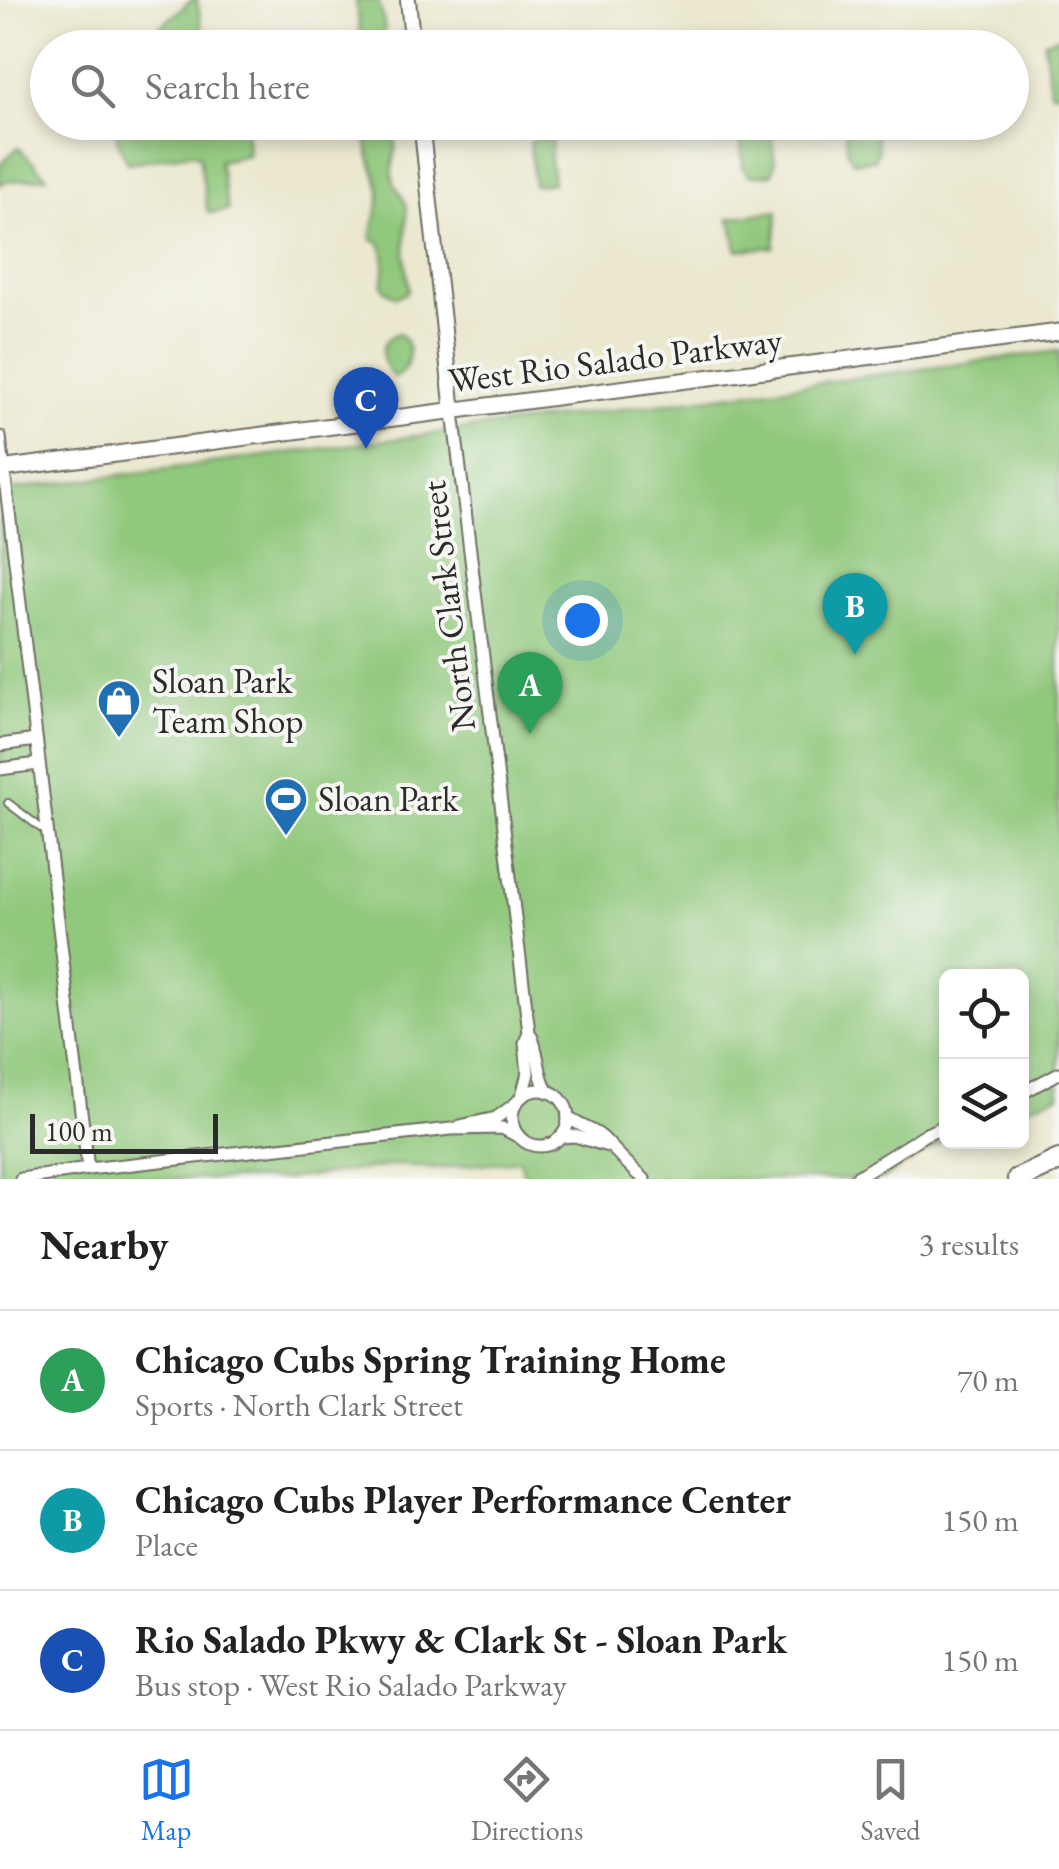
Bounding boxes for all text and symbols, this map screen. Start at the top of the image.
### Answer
search box [30,30,1029,140]
icon: search [65,58,120,113]
text: Search here [145,61,310,110]
street label: West Rio Salado Parkway [445,317,785,402]
pin: C [334,366,398,449]
street label: North Clark Street [410,478,485,734]
pin: B [822,572,888,655]
your location [557,595,608,646]
pin: A [498,652,562,734]
place label: Sloan Park Team Shop [152,658,303,743]
shop icon: Sloan Park Team Shop [96,678,142,739]
sports icon: Sloan Park [263,776,309,837]
place label: Sloan Park [318,776,459,821]
map controls [939,969,1029,1149]
button: locate [939,969,1029,1059]
button: layers [939,1059,1029,1149]
scale bar [30,1109,218,1154]
text: 100 m [45,1113,113,1149]
text: Nearby [40,1217,169,1272]
text: 3 results [919,1223,1019,1265]
text: Chicago Cubs Spring Training Home [135,1335,726,1384]
text: A [61,1359,84,1401]
text: 70 m [957,1359,1019,1401]
text: Sports · North Clark Street [135,1384,463,1426]
text: Chicago Cubs Player Performance Center [135,1475,791,1524]
text: B [62,1499,83,1541]
text: 150 m [942,1499,1019,1541]
text: Place [135,1524,198,1566]
text: Rio Salado Pkwy & Clark St - Sloan Park [135,1615,787,1664]
text: C [61,1639,84,1681]
text: 150 m [942,1639,1019,1681]
text: Bus stop · West Rio Salado Parkway [135,1664,567,1706]
tab: Map [139,1752,194,1848]
tab: Directions [471,1752,583,1848]
tab: Saved [860,1752,920,1848]

